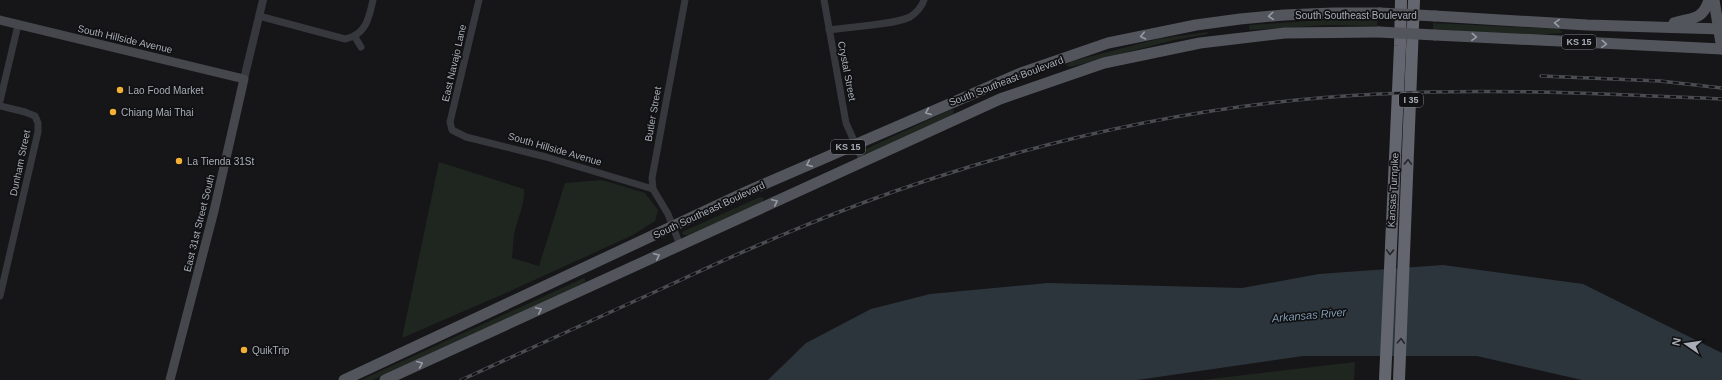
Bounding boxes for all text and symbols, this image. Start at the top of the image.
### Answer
street label: South Southeast Boulevard [1295,10,1417,21]
one-way arrow [1268,11,1274,20]
one-way arrow [1554,18,1560,27]
street label: South Hillside Avenue [76,23,174,55]
street label: East Navajo Lane [440,23,468,103]
one-way arrow [1140,32,1146,40]
one-way arrow [1471,33,1477,41]
road number: KS 15 [1562,35,1596,49]
one-way arrow [1601,39,1607,48]
street label: Crystal Street [836,40,858,102]
street label: South Southeast Boulevard [947,54,1065,108]
marker: Lao Food Market [115,85,125,95]
place label: Lao Food Market [128,85,204,96]
street label: Butler Street [643,85,663,142]
road number: I 35 [1399,93,1423,107]
marker: Chiang Mai Thai [108,107,118,117]
place label: Chiang Mai Thai [121,107,194,118]
one-way arrow [925,108,932,116]
street label: Dunham Street [8,129,32,197]
street label: South Hillside Avenue [507,130,604,168]
road number: KS 15 [831,140,865,154]
street label: Kansas Turnpike [1386,152,1400,227]
marker: La Tienda 31St [174,156,184,166]
place label: La Tienda 31St [187,156,254,167]
one-way arrow [806,159,814,167]
one-way arrow [1404,159,1413,165]
street label: East 31st Street South [182,173,216,273]
street label: South Southeast Boulevard [651,179,767,241]
one-way arrow [771,198,778,206]
one-way arrow [1386,249,1395,255]
one-way arrow [652,253,660,261]
water label: Arkansas River [1270,306,1348,324]
one-way arrow [535,307,542,315]
north arrow [1666,324,1706,364]
text: N [1670,336,1683,347]
one-way arrow [1396,338,1405,344]
marker: QuikTrip [239,345,249,355]
place label: QuikTrip [252,345,290,356]
one-way arrow [417,361,424,369]

